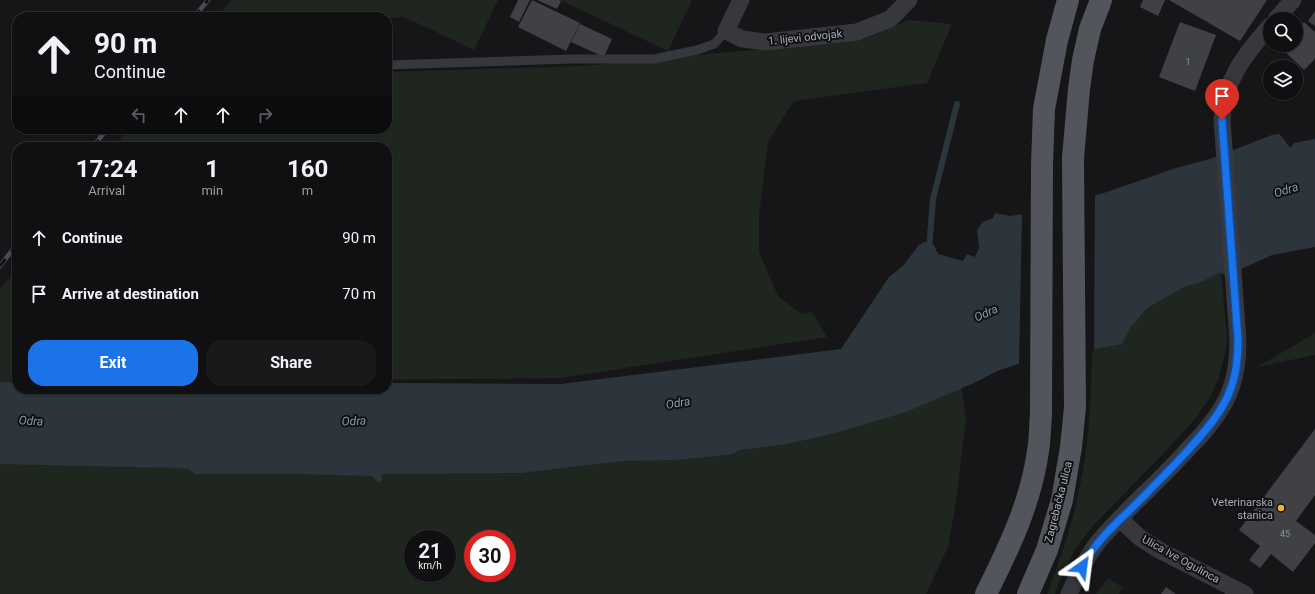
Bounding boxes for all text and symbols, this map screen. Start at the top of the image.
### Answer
map controls [1263,12,1303,100]
button: search [1263,12,1303,52]
text: 90 m [94,27,157,60]
street label: 1. lijevi odvojak [767,27,843,48]
icon: ahead [28,28,80,80]
house number: 1 [1185,57,1191,67]
button: layers [1263,60,1303,100]
text: Continue [94,61,166,82]
pin [1205,79,1239,120]
icon: arrive [1211,85,1233,107]
icon: left [128,104,150,126]
icon: ahead [170,104,192,126]
icon: ahead [212,104,234,126]
icon: right [254,104,276,126]
text: 17:24 [76,155,138,183]
text: 1 [205,155,219,183]
text: 160 [287,155,328,183]
water label: Odra [1272,180,1300,200]
text: Arrival [88,183,125,198]
text: min [201,183,223,198]
text: m [302,183,313,198]
icon: ahead [28,227,50,249]
text: Continue [62,229,123,247]
text: 90 m [342,229,376,247]
icon: arrive [28,283,50,305]
text: Arrive at destination [62,285,199,303]
text: 70 m [342,285,376,303]
water label: Odra [972,302,1000,324]
button: Exit [28,340,198,386]
button: Share [206,340,376,386]
water label: Odra [665,394,691,412]
water label: Odra [18,413,44,429]
water label: Odra [341,414,367,428]
street label: Zagrebačka ulica [1042,460,1075,544]
place label: Veterinarska stanica [1212,496,1273,522]
marker: Veterinarska stanica [1276,503,1286,513]
house number: 45 [1280,529,1290,539]
speed limit sign: 30 [464,530,516,582]
street label: Ulica Ive Ogulinca [1140,533,1222,586]
text: 21 [419,539,441,563]
position arrow [1061,546,1103,588]
text: km/h [418,560,442,571]

